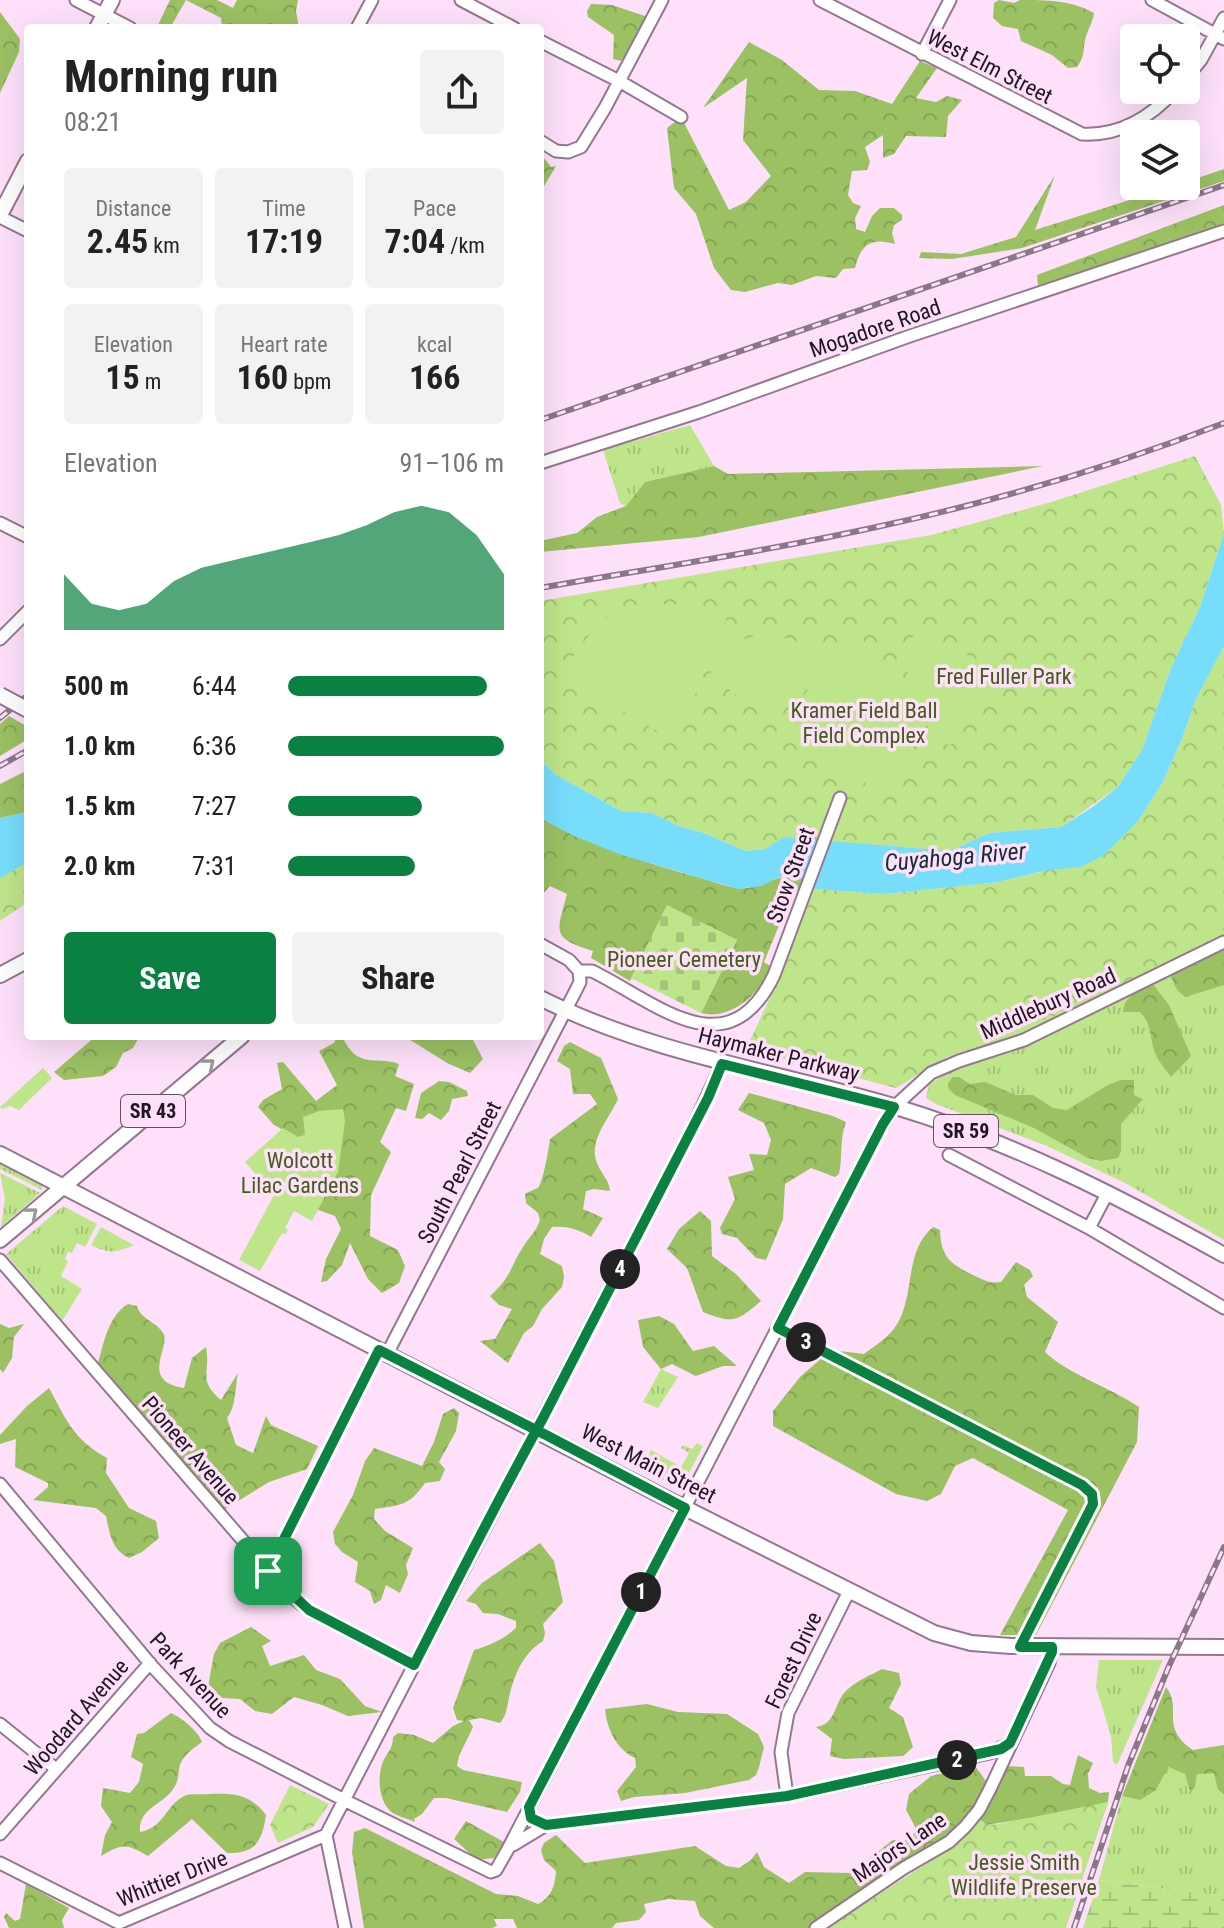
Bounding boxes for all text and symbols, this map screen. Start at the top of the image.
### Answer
street label: West Elm Street [923,24,1057,109]
map controls [1120,24,1200,200]
button: locate [1120,24,1200,104]
button: share [420,50,504,134]
text: Morning run [64,51,278,103]
text: 08:21 [64,107,121,137]
button: layers [1120,120,1200,200]
text: Distance [95,196,171,221]
text: Time [262,196,306,221]
text: Pace [413,196,456,221]
text: 2.45 [87,221,148,261]
text: 17:19 [245,221,323,261]
text: 7:04 [384,221,445,261]
text: km [148,233,180,258]
text: /km [445,233,485,258]
street label: Mogadore Road [806,294,944,363]
text: Elevation [94,332,173,357]
text: Heart rate [241,332,327,357]
text: kcal [417,332,452,357]
text: 15 [105,357,140,397]
text: 160 [237,357,288,397]
text: 166 [409,357,460,397]
text: m [140,369,161,394]
text: bpm [288,369,331,394]
text: Elevation [64,448,158,478]
text: 91–106 m [399,448,504,478]
park label: Fred Fuller Park [936,664,1072,689]
text: 500 m [64,671,129,701]
text: 6:44 [192,671,237,701]
park label: Kramer Field Ball Field Complex [790,698,938,748]
text: 1.0 km [64,731,136,761]
text: 6:36 [192,731,237,761]
text: 1.5 km [64,791,136,821]
text: 7:27 [192,791,237,821]
street label: Stow Street [762,824,819,926]
water label: Cuyahoga River [883,837,1028,877]
text: 2.0 km [64,851,136,881]
text: 7:31 [192,851,237,881]
button: Save [64,932,276,1024]
button: Share [292,932,504,1024]
park label: Pioneer Cemetery [607,947,761,972]
street label: Middlebury Road [977,962,1120,1044]
street label: Haymaker Parkway [696,1022,862,1087]
one-way arrow [199,1059,214,1074]
road number: SR 43 [121,1095,185,1127]
street label: South Pearl Street [413,1097,506,1248]
road number: SR 59 [934,1115,998,1147]
park label: Wolcott Lilac Gardens [241,1148,359,1198]
one-way arrow [23,1208,37,1223]
pin: 4 [600,1249,640,1289]
text: 4 [614,1256,626,1281]
pin: 3 [786,1322,826,1362]
text: 3 [800,1329,812,1354]
street label: Pioneer Avenue [137,1391,244,1509]
street label: West Main Street [577,1419,720,1508]
pin [234,1537,302,1605]
icon: arrive [246,1549,290,1593]
pin: 1 [621,1572,661,1612]
text: 1 [635,1579,647,1604]
street label: Forest Drive [760,1608,827,1712]
street label: Park Avenue [145,1627,236,1723]
street label: Woodard Avenue [19,1654,134,1781]
pin: 2 [937,1740,977,1780]
text: 2 [951,1747,963,1772]
street label: Majors Lane [848,1807,951,1888]
street label: Whittier Drive [114,1845,231,1912]
park label: Jessie Smith Wildlife Preserve [951,1850,1097,1900]

